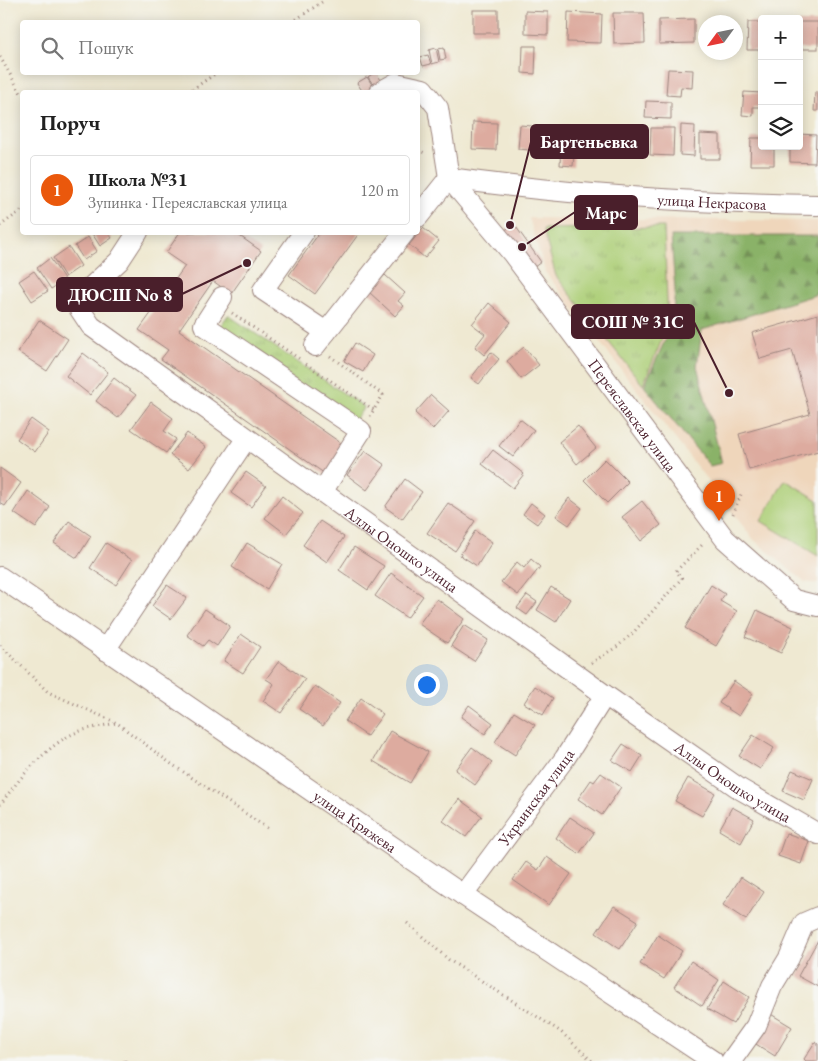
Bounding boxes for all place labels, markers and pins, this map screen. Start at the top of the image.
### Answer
callout: Бартеньевка [531,125,648,158]
callout: Марс [575,196,637,229]
callout: ДЮСШ No 8 [57,278,182,311]
callout: СОШ № 31С [572,305,694,338]
pin: 1 [703,480,735,521]

